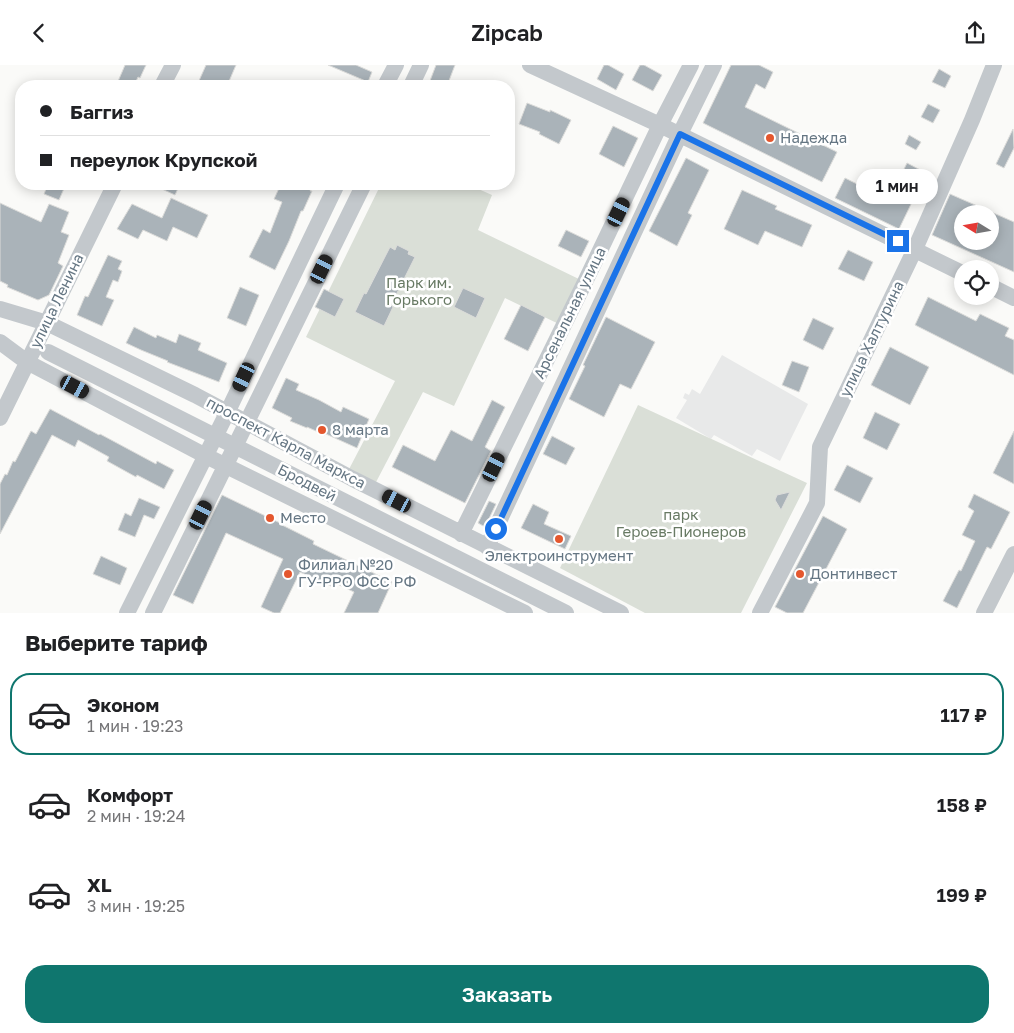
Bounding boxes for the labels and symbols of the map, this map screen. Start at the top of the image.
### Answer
place label: Надежда [780,128,847,146]
marker: Надежда [764,132,776,144]
callout: 1 мин [857,169,939,203]
car [605,195,632,229]
north arrow [954,205,999,250]
route end [887,230,909,252]
street label: Арсенальная улица [529,244,609,381]
street label: улица Ленина [25,250,87,351]
car [308,252,335,286]
park label: Парк им. Горького [386,273,452,308]
street label: улица Халтурина [835,278,907,399]
car [230,360,257,394]
car [58,373,91,401]
street label: проспект Карла Маркса [204,393,369,492]
place label: 8 марта [332,420,389,438]
marker: 8 марта [316,424,328,436]
car [480,450,507,484]
street label: Бродвей [275,460,340,505]
car [380,488,413,514]
car [187,498,214,532]
park label: парк Героев-Пионеров [616,505,746,540]
place label: Место [280,508,326,526]
marker: Место [264,512,276,524]
route start [485,518,507,540]
marker: Электроинструмент [553,533,565,545]
place label: Электроинструмент [485,546,634,564]
place label: Филиал №20 ГУ-РРО ФСС РФ [298,555,416,590]
place label: Донтинвест [810,564,898,582]
marker: Филиал №20 ГУ-РРО ФСС РФ [282,568,294,580]
marker: Донтинвест [794,568,806,580]

